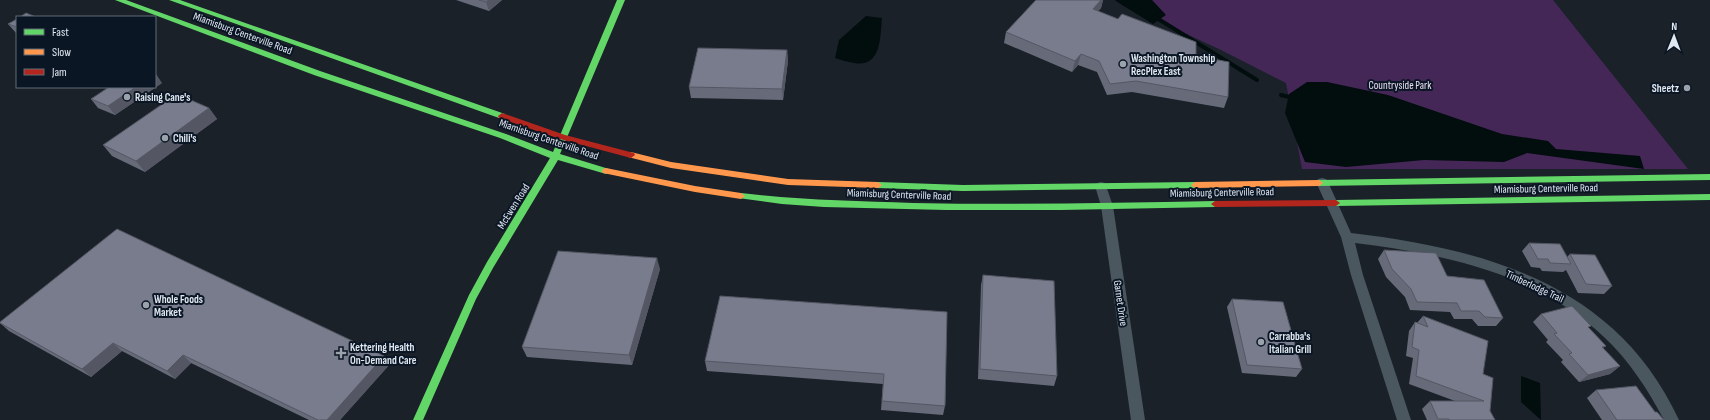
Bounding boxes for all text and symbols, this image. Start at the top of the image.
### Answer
street label: Miamisburg Centerville Road [192,10,294,58]
legend [16,16,156,88]
north arrow [1654,16,1694,56]
text: N [1671,20,1677,33]
text: Fast [52,25,69,40]
text: Slow [52,45,71,60]
place label: Washington Township RecPlex East [1131,52,1215,78]
marker: Washington Township RecPlex East [1118,59,1128,69]
text: Jam [51,65,67,80]
park label: Countryside Park [1369,79,1432,92]
place label: Sheetz [1652,82,1680,95]
marker: Sheetz [1682,83,1692,93]
place label: Raising Cane's [135,91,191,104]
marker: Raising Cane's [122,92,132,102]
street label: Miamisburg Centerville Road [497,116,601,163]
place label: Chili's [173,132,197,145]
marker: Chili's [160,133,170,143]
street label: McEwen Road [494,181,533,231]
street label: Miamisburg Centerville Road [1494,181,1599,196]
street label: Miamisburg Centerville Road [1170,185,1275,200]
street label: Miamisburg Centerville Road [847,186,952,203]
street label: Timberlodge Trail [1504,267,1566,306]
street label: Garnet Drive [1111,279,1130,327]
place label: Whole Foods Market [154,293,203,319]
marker: Whole Foods Market [141,300,151,310]
place label: Carrabba's Italian Grill [1269,330,1311,356]
marker: Carrabba's Italian Grill [1256,337,1266,347]
place label: Kettering Health On-Demand Care [350,341,417,367]
marker: Kettering Health On-Demand Care [335,347,347,359]

